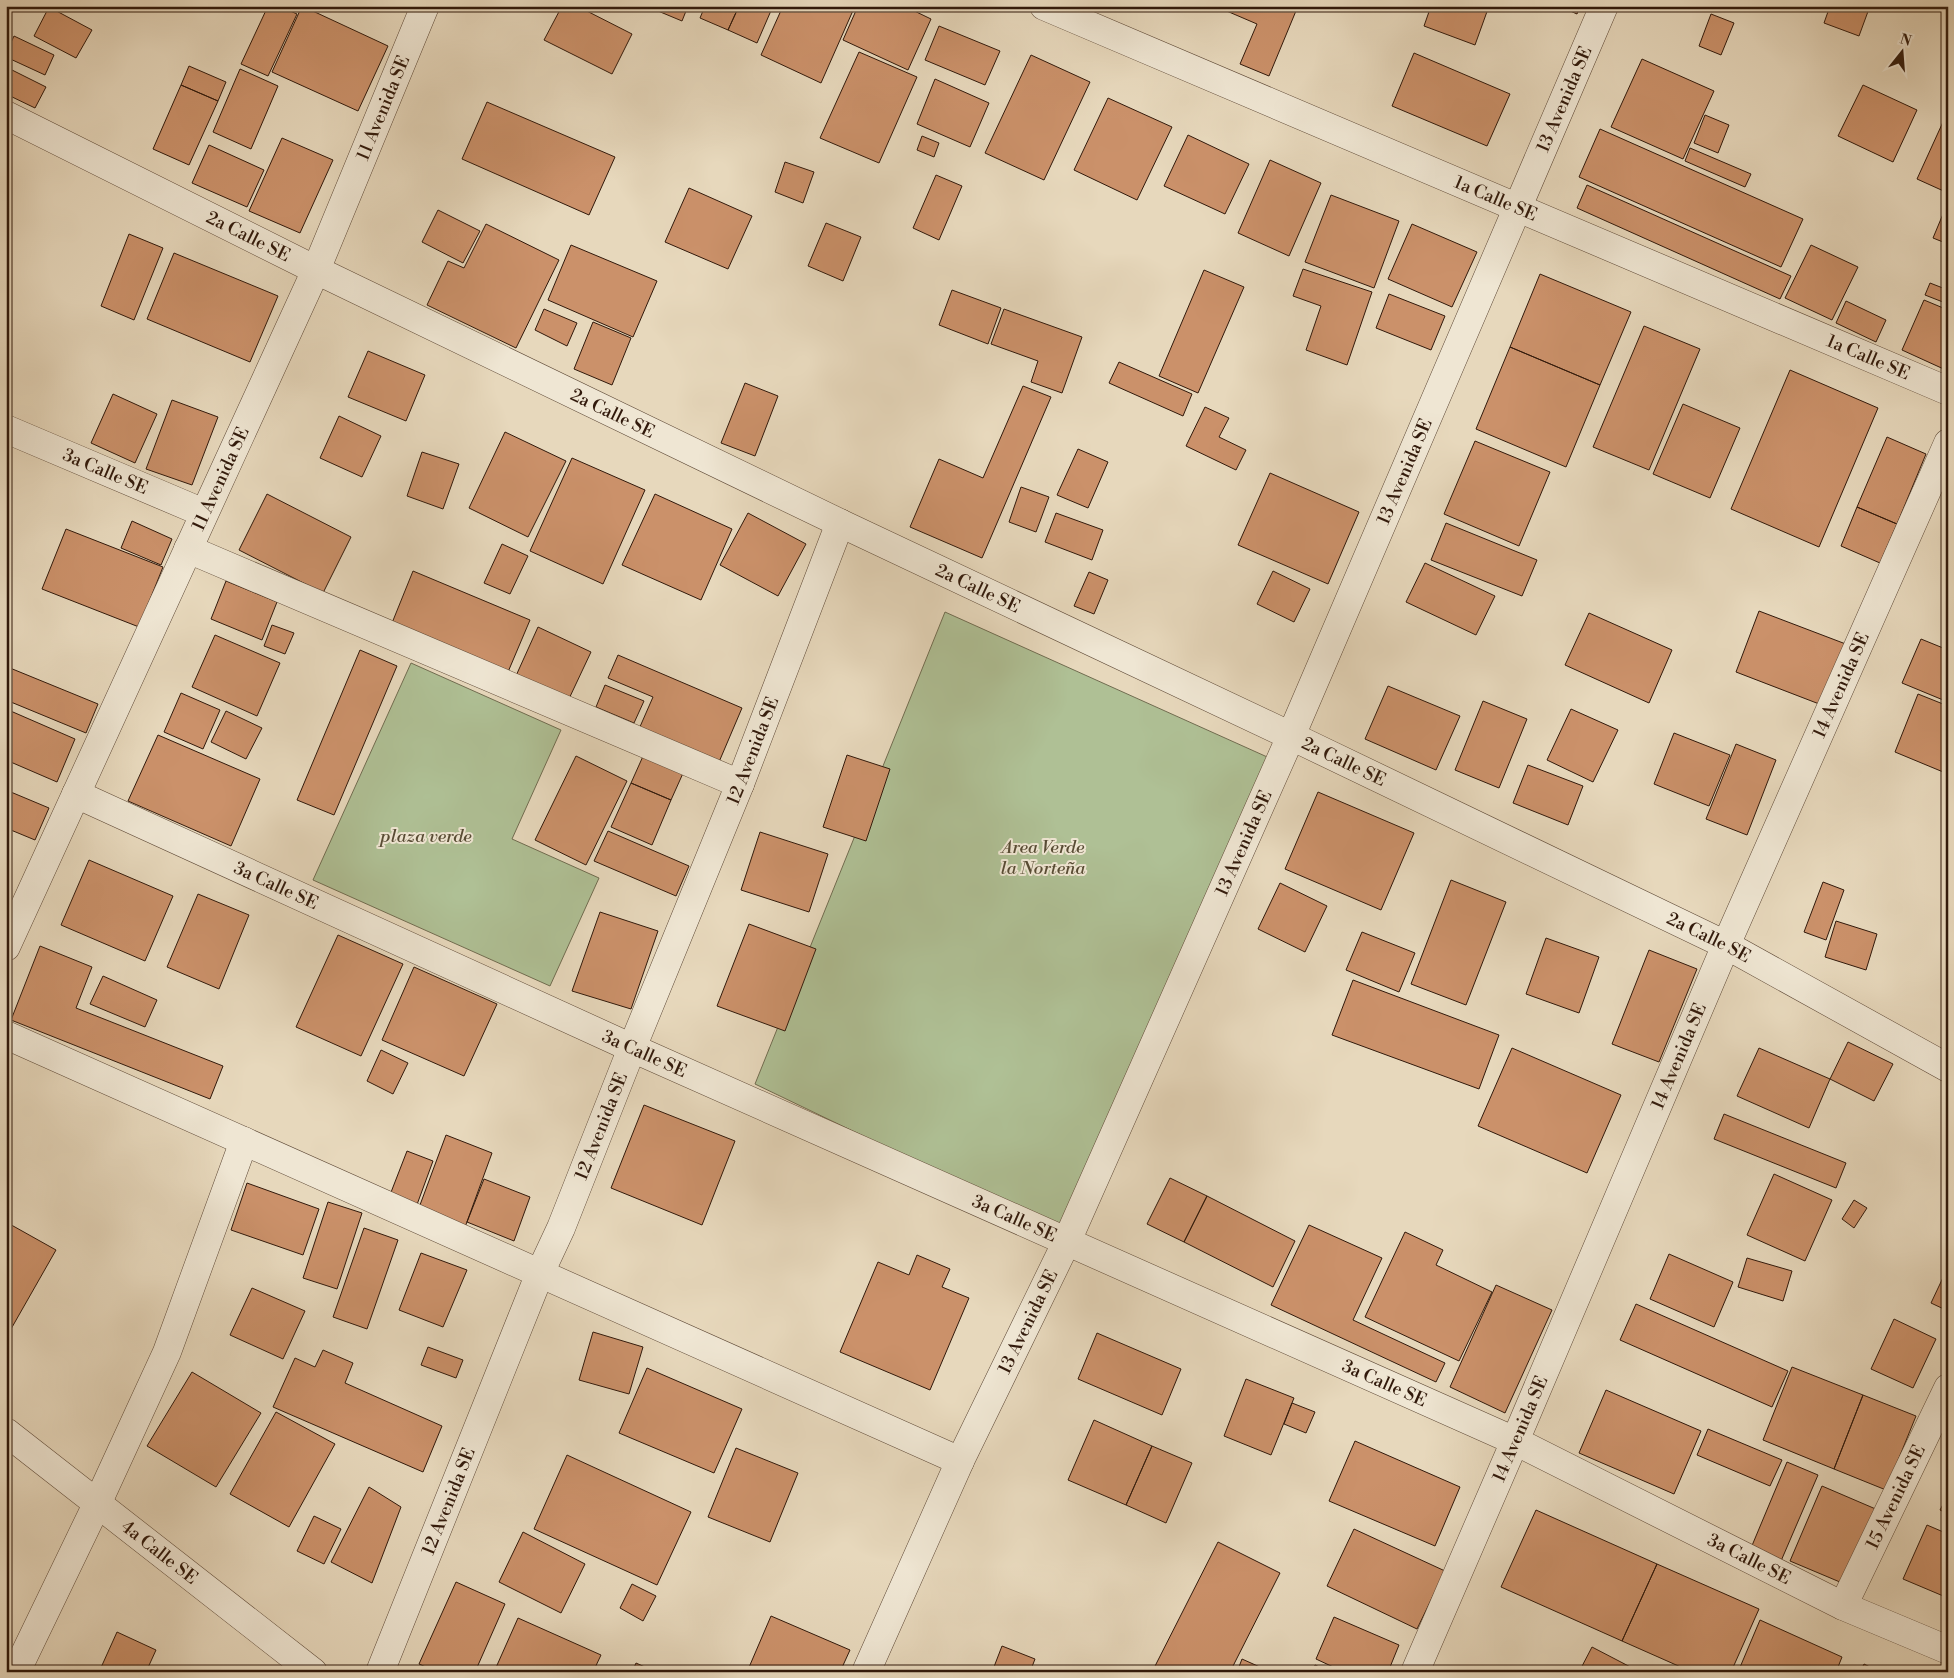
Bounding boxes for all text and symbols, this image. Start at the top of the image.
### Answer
north arrow [1876,28,1926,78]
text: N [1898,30,1913,51]
street label: 13 Avenida SE [1532,43,1597,156]
street label: 11 Avenida SE [351,52,415,164]
street label: 1a Calle SE [1450,171,1541,227]
street label: 2a Calle SE [202,206,294,267]
street label: 1a Calle SE [1823,330,1913,385]
street label: 2a Calle SE [567,384,658,444]
street label: 13 Avenida SE [1372,415,1438,528]
street label: 11 Avenida SE [187,423,255,535]
street label: 3a Calle SE [59,443,151,500]
street label: 2a Calle SE [932,559,1024,618]
street label: 14 Avenida SE [1808,629,1875,742]
street label: 12 Avenida SE [722,694,784,808]
street label: 2a Calle SE [1298,732,1390,792]
street label: 13 Avenida SE [1211,787,1277,900]
park label: plaza verde [377,825,472,848]
park label: Area Verde la Norteña [1000,836,1086,880]
street label: 3a Calle SE [230,857,322,915]
street label: 2a Calle SE [1663,907,1755,968]
street label: 14 Avenida SE [1646,1000,1712,1113]
street label: 3a Calle SE [598,1025,690,1083]
street label: 12 Avenida SE [570,1069,633,1184]
street label: 3a Calle SE [968,1190,1060,1248]
street label: 13 Avenida SE [993,1266,1063,1378]
street label: 3a Calle SE [1338,1354,1430,1412]
street label: 14 Avenida SE [1488,1372,1553,1486]
street label: 15 Avenida SE [1861,1441,1931,1553]
street label: 12 Avenida SE [417,1444,481,1559]
street label: 4a Calle SE [116,1515,202,1590]
street label: 3a Calle SE [1703,1529,1795,1590]

